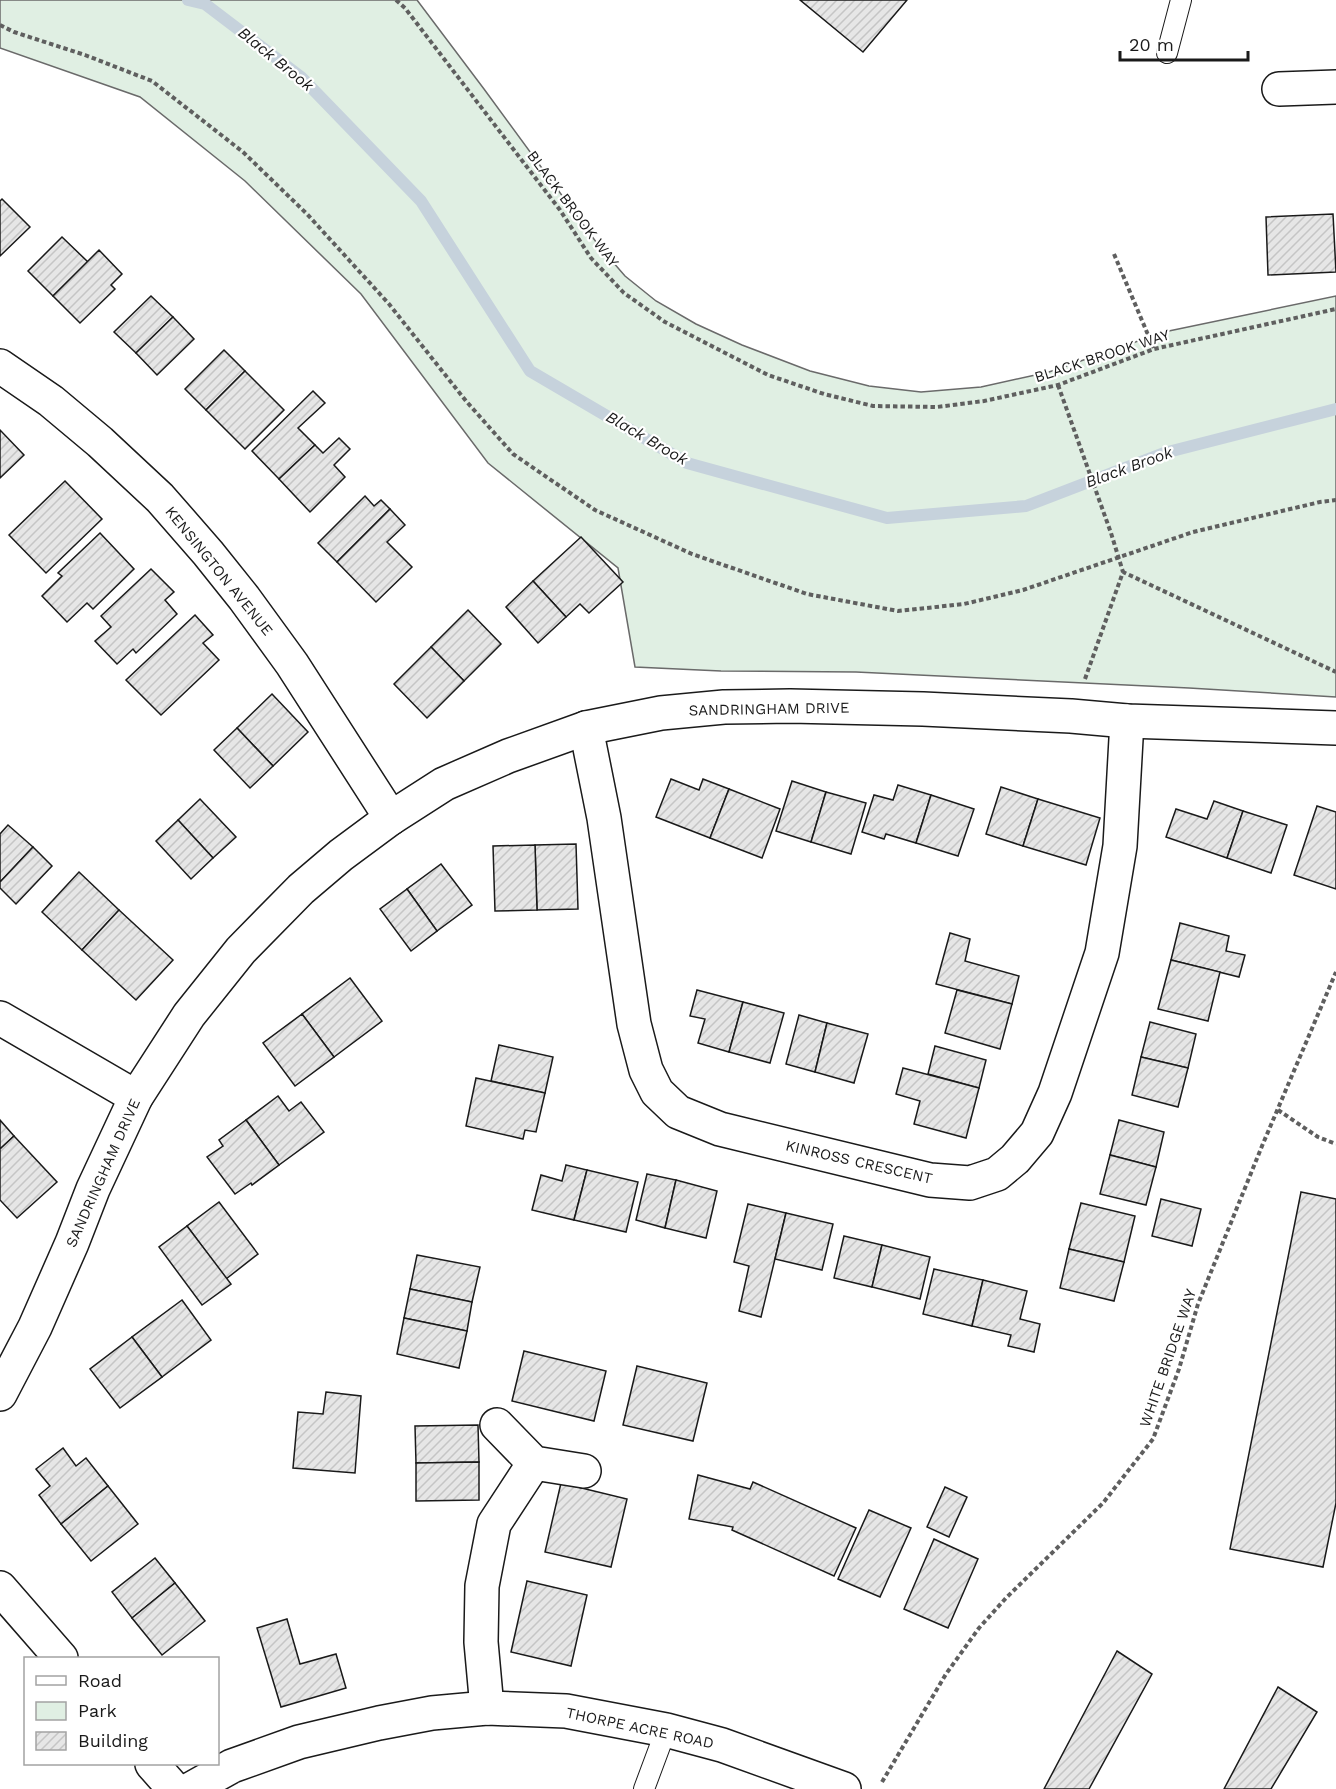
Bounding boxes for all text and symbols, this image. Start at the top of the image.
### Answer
water label: Black Brook [235,23,318,96]
scale bar [1120,24,1248,62]
text: 20 m [1129,34,1174,55]
street label: BLACK BROOK WAY [523,147,623,271]
street label: BLACK BROOK WAY [1032,325,1172,386]
water label: Black Brook [603,407,692,470]
water label: Black Brook [1083,442,1176,492]
street label: KENSINGTON AVENUE [161,503,277,639]
street label: SANDRINGHAM DRIVE [688,699,850,719]
street label: SANDRINGHAM DRIVE [62,1096,144,1250]
street label: KINROSS CRESCENT [784,1136,934,1188]
street label: WHITE BRIDGE WAY [1136,1286,1200,1430]
legend [24,1657,219,1765]
text: Road [78,1670,122,1691]
text: Park [78,1700,117,1721]
street label: THORPE ACRE ROAD [565,1704,715,1752]
text: Building [78,1730,148,1751]

